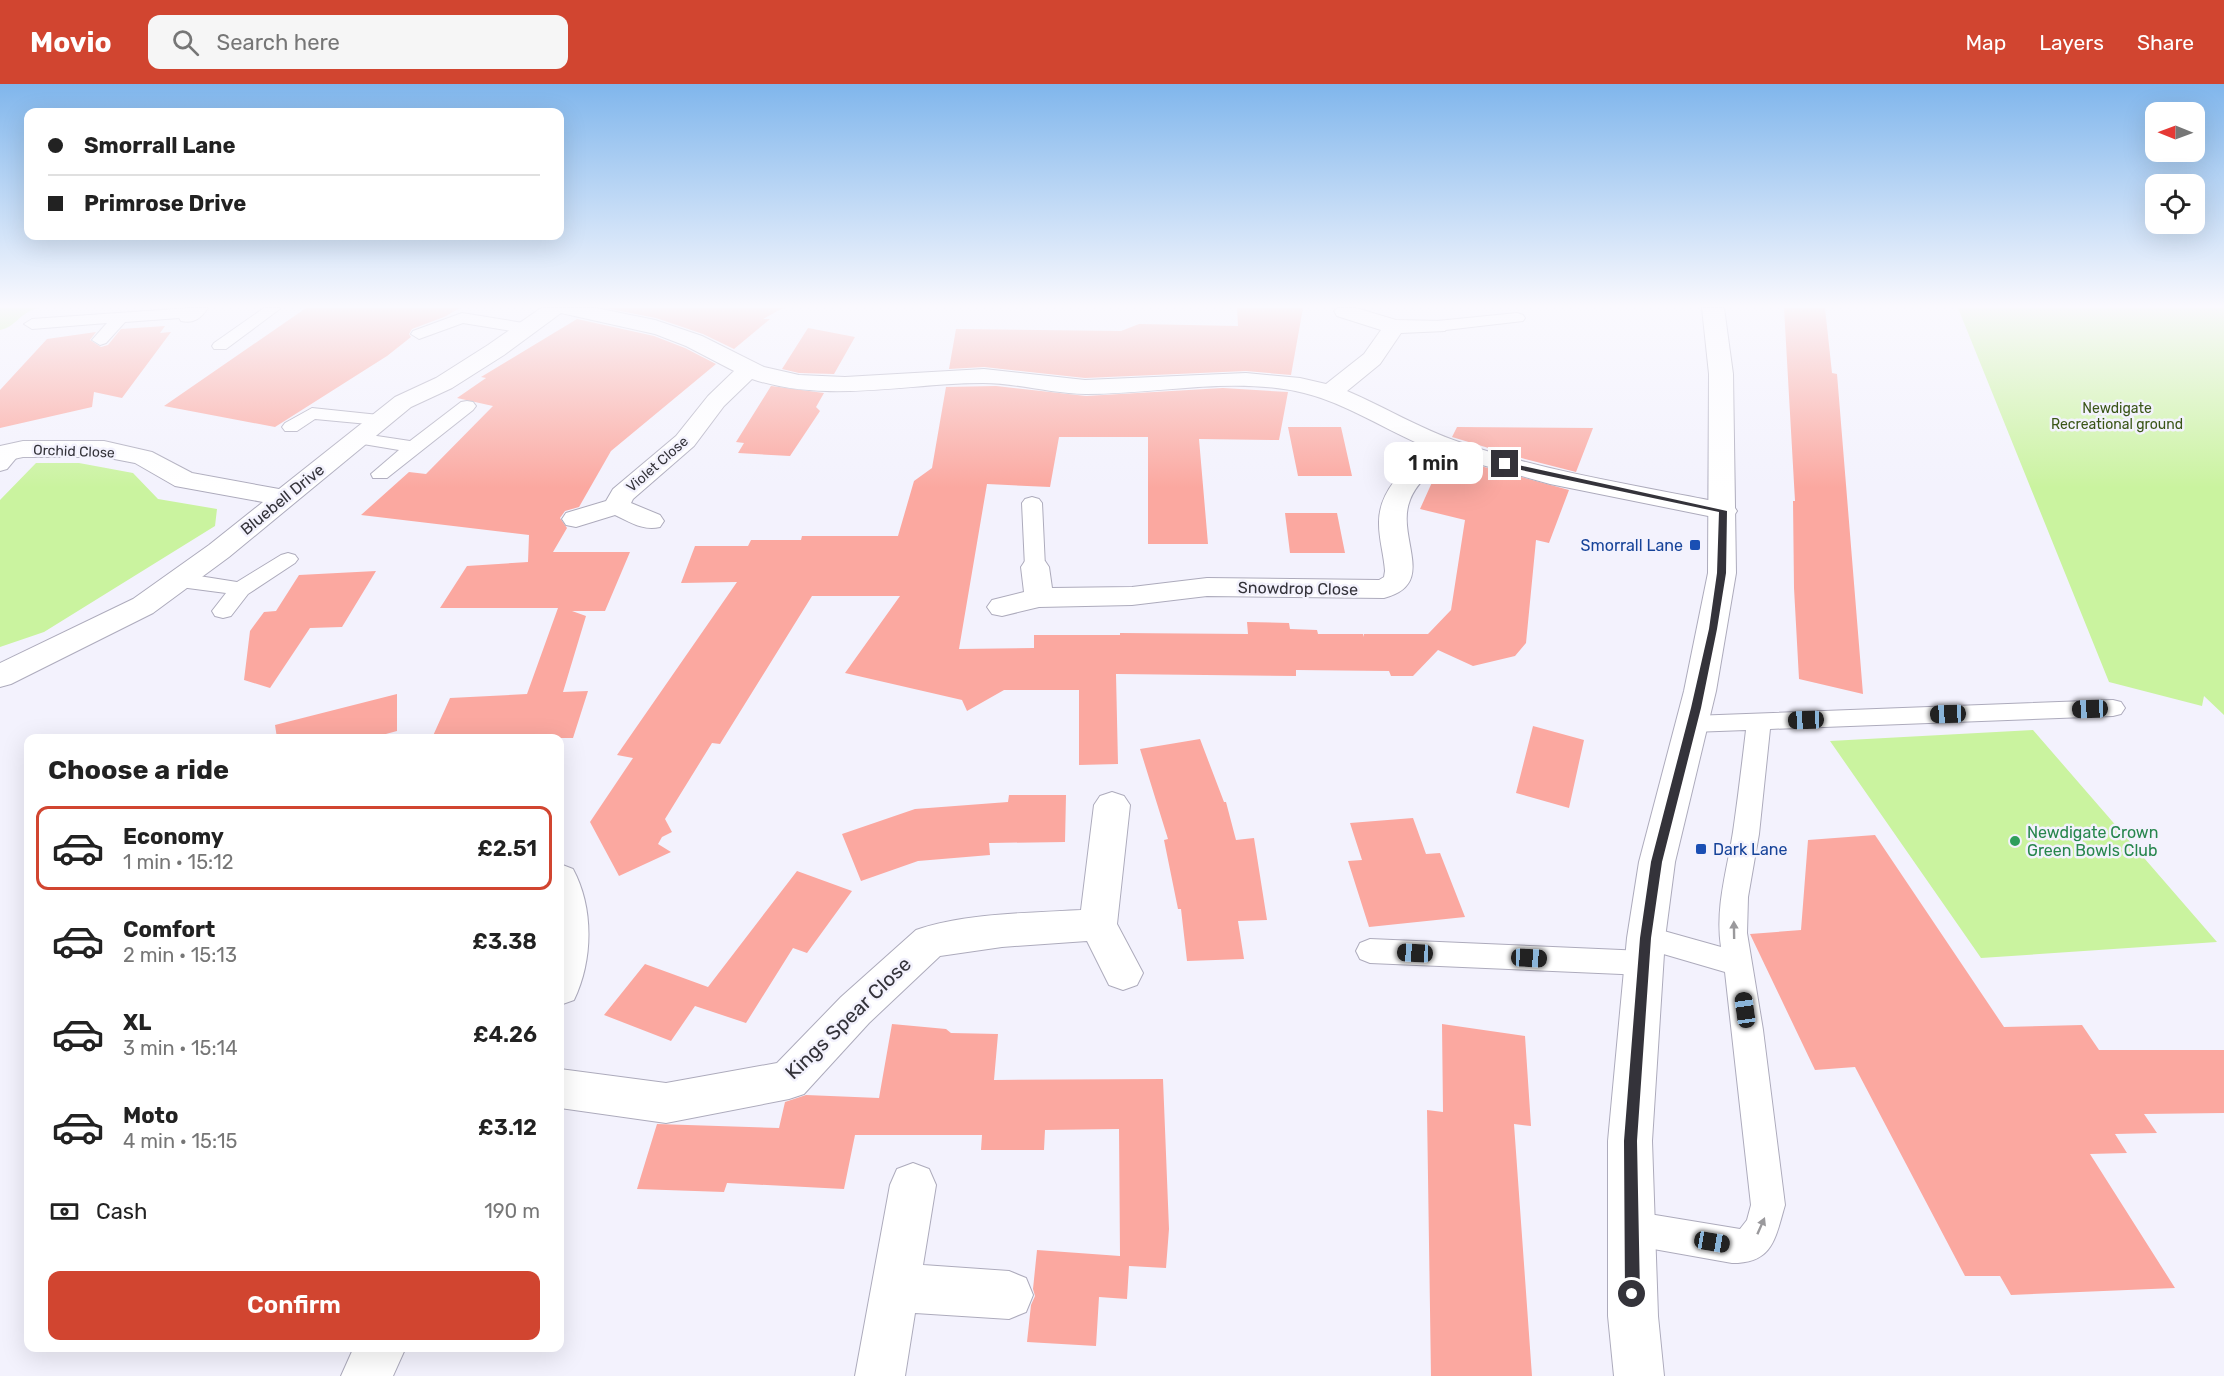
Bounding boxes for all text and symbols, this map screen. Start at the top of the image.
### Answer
search box [148,15,568,69]
text: Movio [30,26,112,59]
icon: search [169,26,202,59]
text: Search here [217,29,340,56]
text: Map [1965,30,2006,55]
text: Layers [2039,30,2104,55]
text: Share [2137,30,2194,55]
north arrow [2145,102,2205,162]
map controls [2145,102,2205,234]
text: Smorrall Lane [84,132,236,159]
button: locate [2145,174,2205,234]
text: Primrose Drive [84,190,246,217]
park label: Newdigate Recreational ground [2051,400,2183,433]
street label: Violet Close [623,433,692,496]
street label: Orchid Close [33,442,115,461]
callout: 1 min [1385,443,1484,485]
route end [1491,450,1518,477]
text: 1 min [1408,451,1459,475]
street label: Bluebell Drive [237,460,328,539]
place label: Smorrall Lane [1581,536,1683,555]
marker: Smorrall Lane [1688,538,1702,552]
street label: Snowdrop Close [1238,578,1358,599]
car [2072,699,2108,719]
car [1930,704,1966,724]
car [1788,710,1824,730]
text: Choose a ride [48,754,229,786]
icon: car [51,821,105,875]
text: Economy [123,823,224,850]
place label: Newdigate Crown Green Bowls Club [2027,823,2158,860]
marker: Newdigate Crown Green Bowls Club [2008,834,2022,848]
text: £2.51 [477,835,537,862]
place label: Dark Lane [1713,840,1787,859]
marker: Dark Lane [1694,842,1708,856]
text: 1 min · 15:12 [123,850,233,874]
icon: car [51,914,105,968]
text: Comfort [123,916,215,943]
one-way arrow [1729,920,1739,939]
text: £3.38 [472,928,537,955]
text: 2 min · 15:13 [123,943,237,967]
car [1397,943,1433,963]
car [1511,948,1547,968]
street label: Kings Spear Close [780,952,916,1084]
car [1734,991,1756,1029]
icon: car [51,1007,105,1061]
text: XL [123,1009,151,1036]
text: £4.26 [473,1021,537,1048]
text: 3 min · 15:14 [123,1036,238,1060]
icon: car [51,1100,105,1154]
text: Moto [123,1102,178,1129]
text: £3.12 [478,1114,537,1141]
text: 4 min · 15:15 [123,1129,237,1153]
icon: cash [48,1195,81,1228]
text: Cash [96,1198,147,1225]
text: 190 m [484,1199,540,1223]
one-way arrow [1756,1216,1766,1234]
car [1693,1230,1731,1254]
button: Confirm [48,1271,540,1340]
route start [1618,1280,1645,1307]

